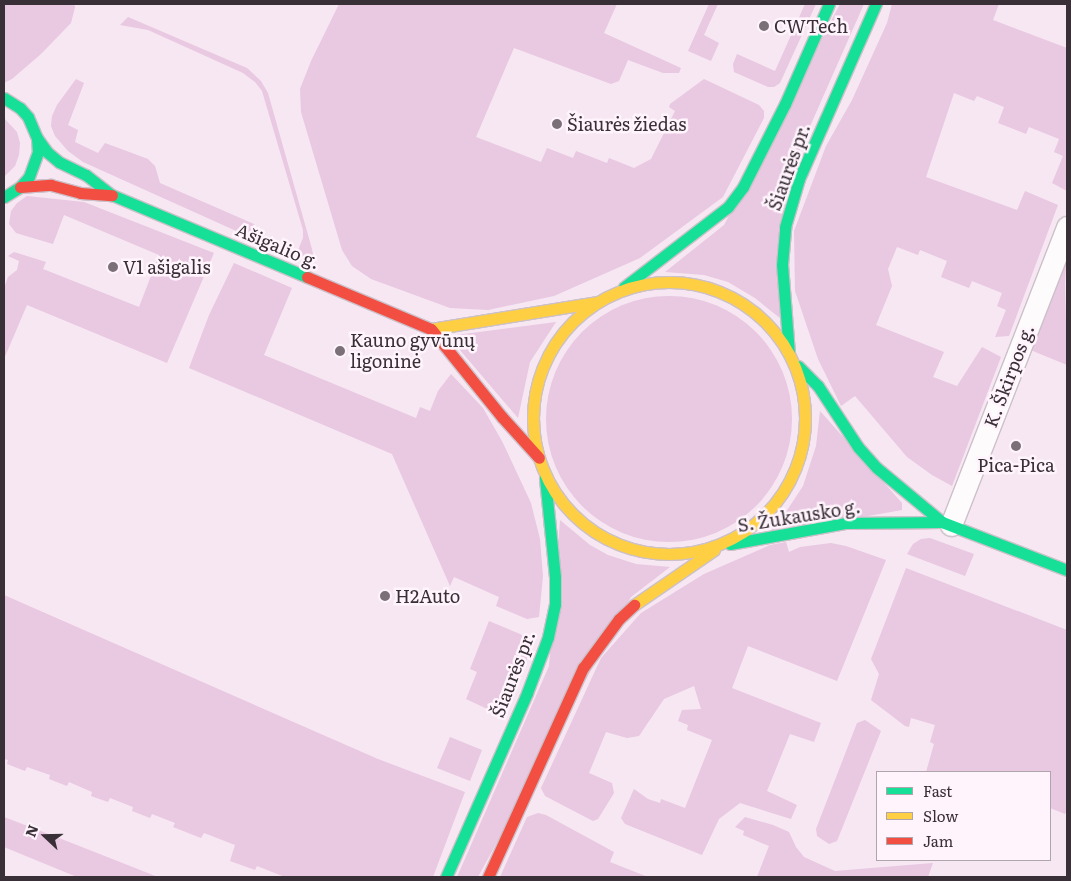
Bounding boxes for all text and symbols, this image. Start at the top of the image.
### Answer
place label: CWTech [774,15,848,37]
marker: CWTech [758,20,770,32]
place label: Šiaurės žiedas [567,113,686,135]
marker: Šiaurės žiedas [551,118,563,130]
street label: Šiaurės pr. [763,121,815,213]
street label: Ašigalio g. [233,219,323,273]
place label: V1 ašigalis [123,256,211,278]
marker: V1 ašigalis [107,261,119,273]
street label: K. Škirpos g. [979,321,1039,431]
place label: Kauno gyvūnų ligoninė [350,330,475,372]
marker: Kauno gyvūnų ligoninė [334,345,346,357]
marker: Pica-Pica [1010,440,1022,452]
place label: Pica-Pica [977,454,1055,476]
street label: S. Žukausko g. [736,496,862,536]
place label: H2Auto [395,585,460,607]
marker: H2Auto [379,590,391,602]
street label: Šiaurės pr. [487,628,539,720]
legend [876,771,1051,861]
text: Fast [923,779,952,802]
text: Slow [923,804,958,827]
north arrow [20,811,70,861]
text: N [20,822,42,840]
text: Jam [923,829,953,852]

